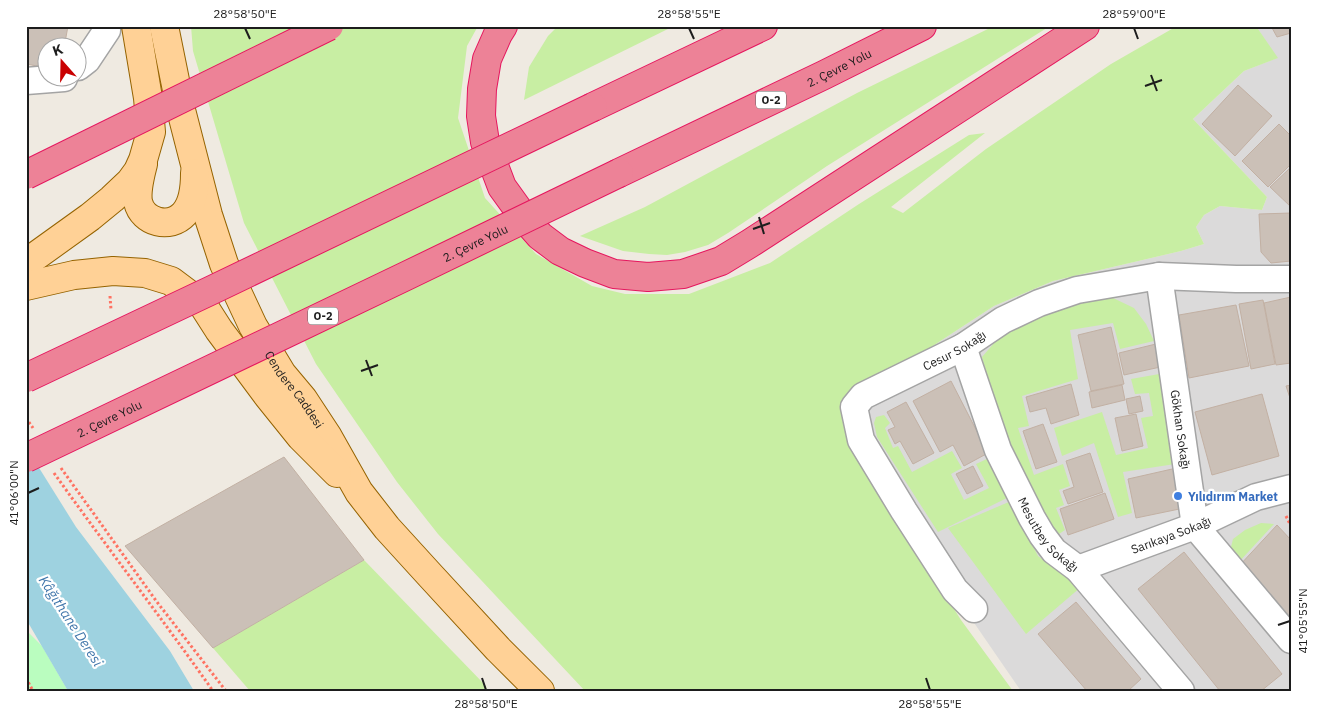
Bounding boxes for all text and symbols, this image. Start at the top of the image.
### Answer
text: 28°58'50"E [213,6,277,21]
text: 28°58'55"E [657,6,721,21]
text: 28°59'00"E [1102,6,1166,21]
north arrow [38,38,88,88]
text: K [50,40,65,60]
street label: 2. Çevre Yolu [804,45,874,90]
road number: O-2 [756,92,786,108]
street label: 2. Çevre Yolu [440,221,510,265]
road number: O-2 [308,308,338,324]
street label: Cesur Sokağı [920,326,988,373]
street label: Cendere Caddesi [262,348,327,431]
street label: Gökhan Sokağı [1168,389,1194,470]
street label: 2. Çevre Yolu [74,396,144,440]
text: 41°06'00"N [6,460,21,526]
place label: Yılıdırım Market [1188,489,1278,504]
marker: Yılıdırım Market [1172,490,1184,502]
street label: Mesutbey Sokağı [1015,495,1082,574]
street label: Sarıkaya Sokağı [1129,512,1213,556]
water label: Kâğıthane Deresi [35,572,107,670]
text: 41°05'55"N [1295,588,1310,654]
text: 28°58'50"E [454,696,518,711]
text: 28°58'55"E [898,696,962,711]

